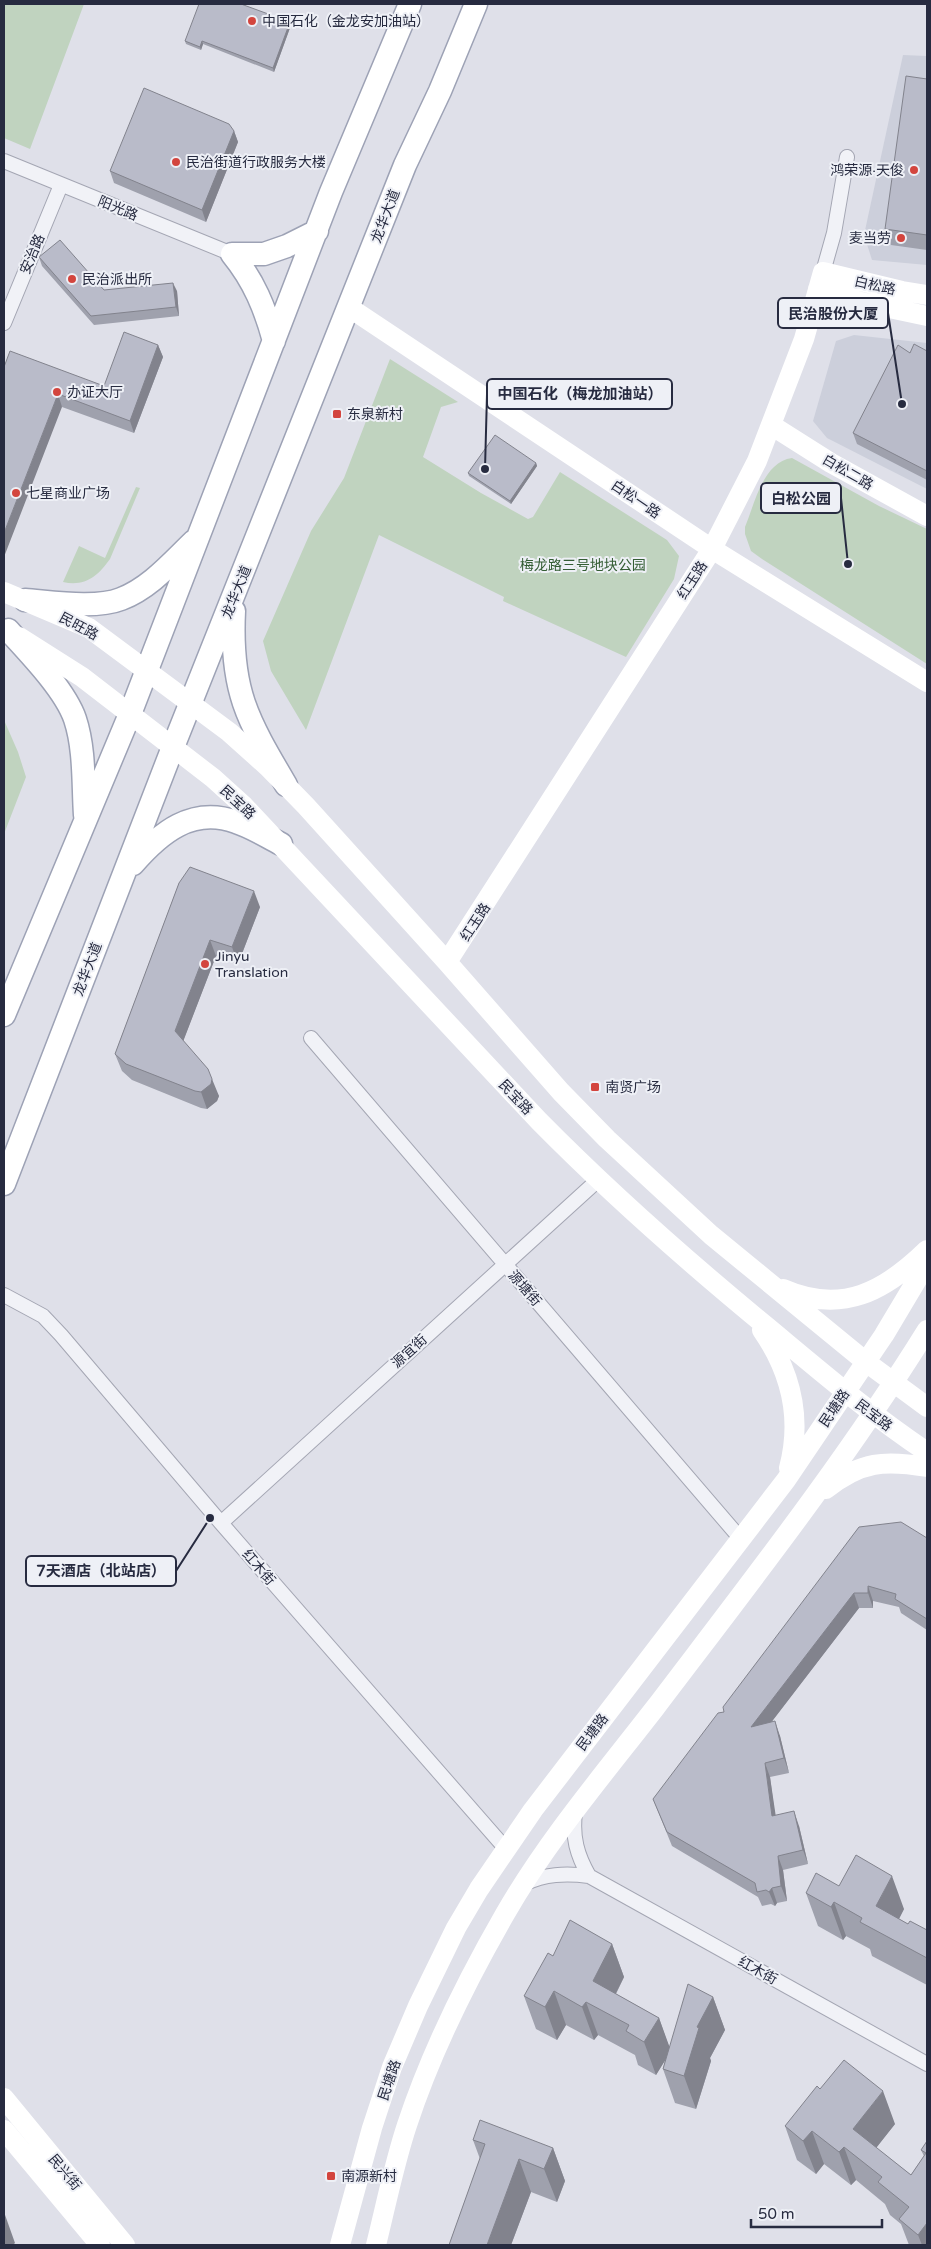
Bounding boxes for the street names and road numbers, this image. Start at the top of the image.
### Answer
street label: 龙华大道 [367,187,403,245]
street label: 阳光路 [95,193,140,224]
street label: 安治路 [16,232,48,277]
street label: 白松路 [853,272,897,298]
street label: 白松二路 [819,451,876,494]
street label: 白松一路 [608,477,664,522]
street label: 红玉路 [674,558,711,603]
street label: 龙华大道 [218,563,255,621]
street label: 民旺路 [56,609,101,644]
street label: 民宝路 [217,782,259,823]
street label: 红玉路 [457,900,494,945]
street label: 龙华大道 [69,940,105,998]
street label: 民宝路 [495,1076,536,1118]
street label: 源塘街 [504,1267,545,1310]
street label: 源宜街 [388,1331,431,1372]
street label: 民塘路 [816,1386,853,1430]
street label: 民宝路 [852,1396,896,1435]
street label: 红木街 [238,1546,279,1589]
street label: 民塘路 [573,1710,612,1754]
street label: 红木街 [735,1953,780,1988]
street label: 民塘路 [375,2058,404,2103]
street label: 民兴街 [45,2151,85,2194]

